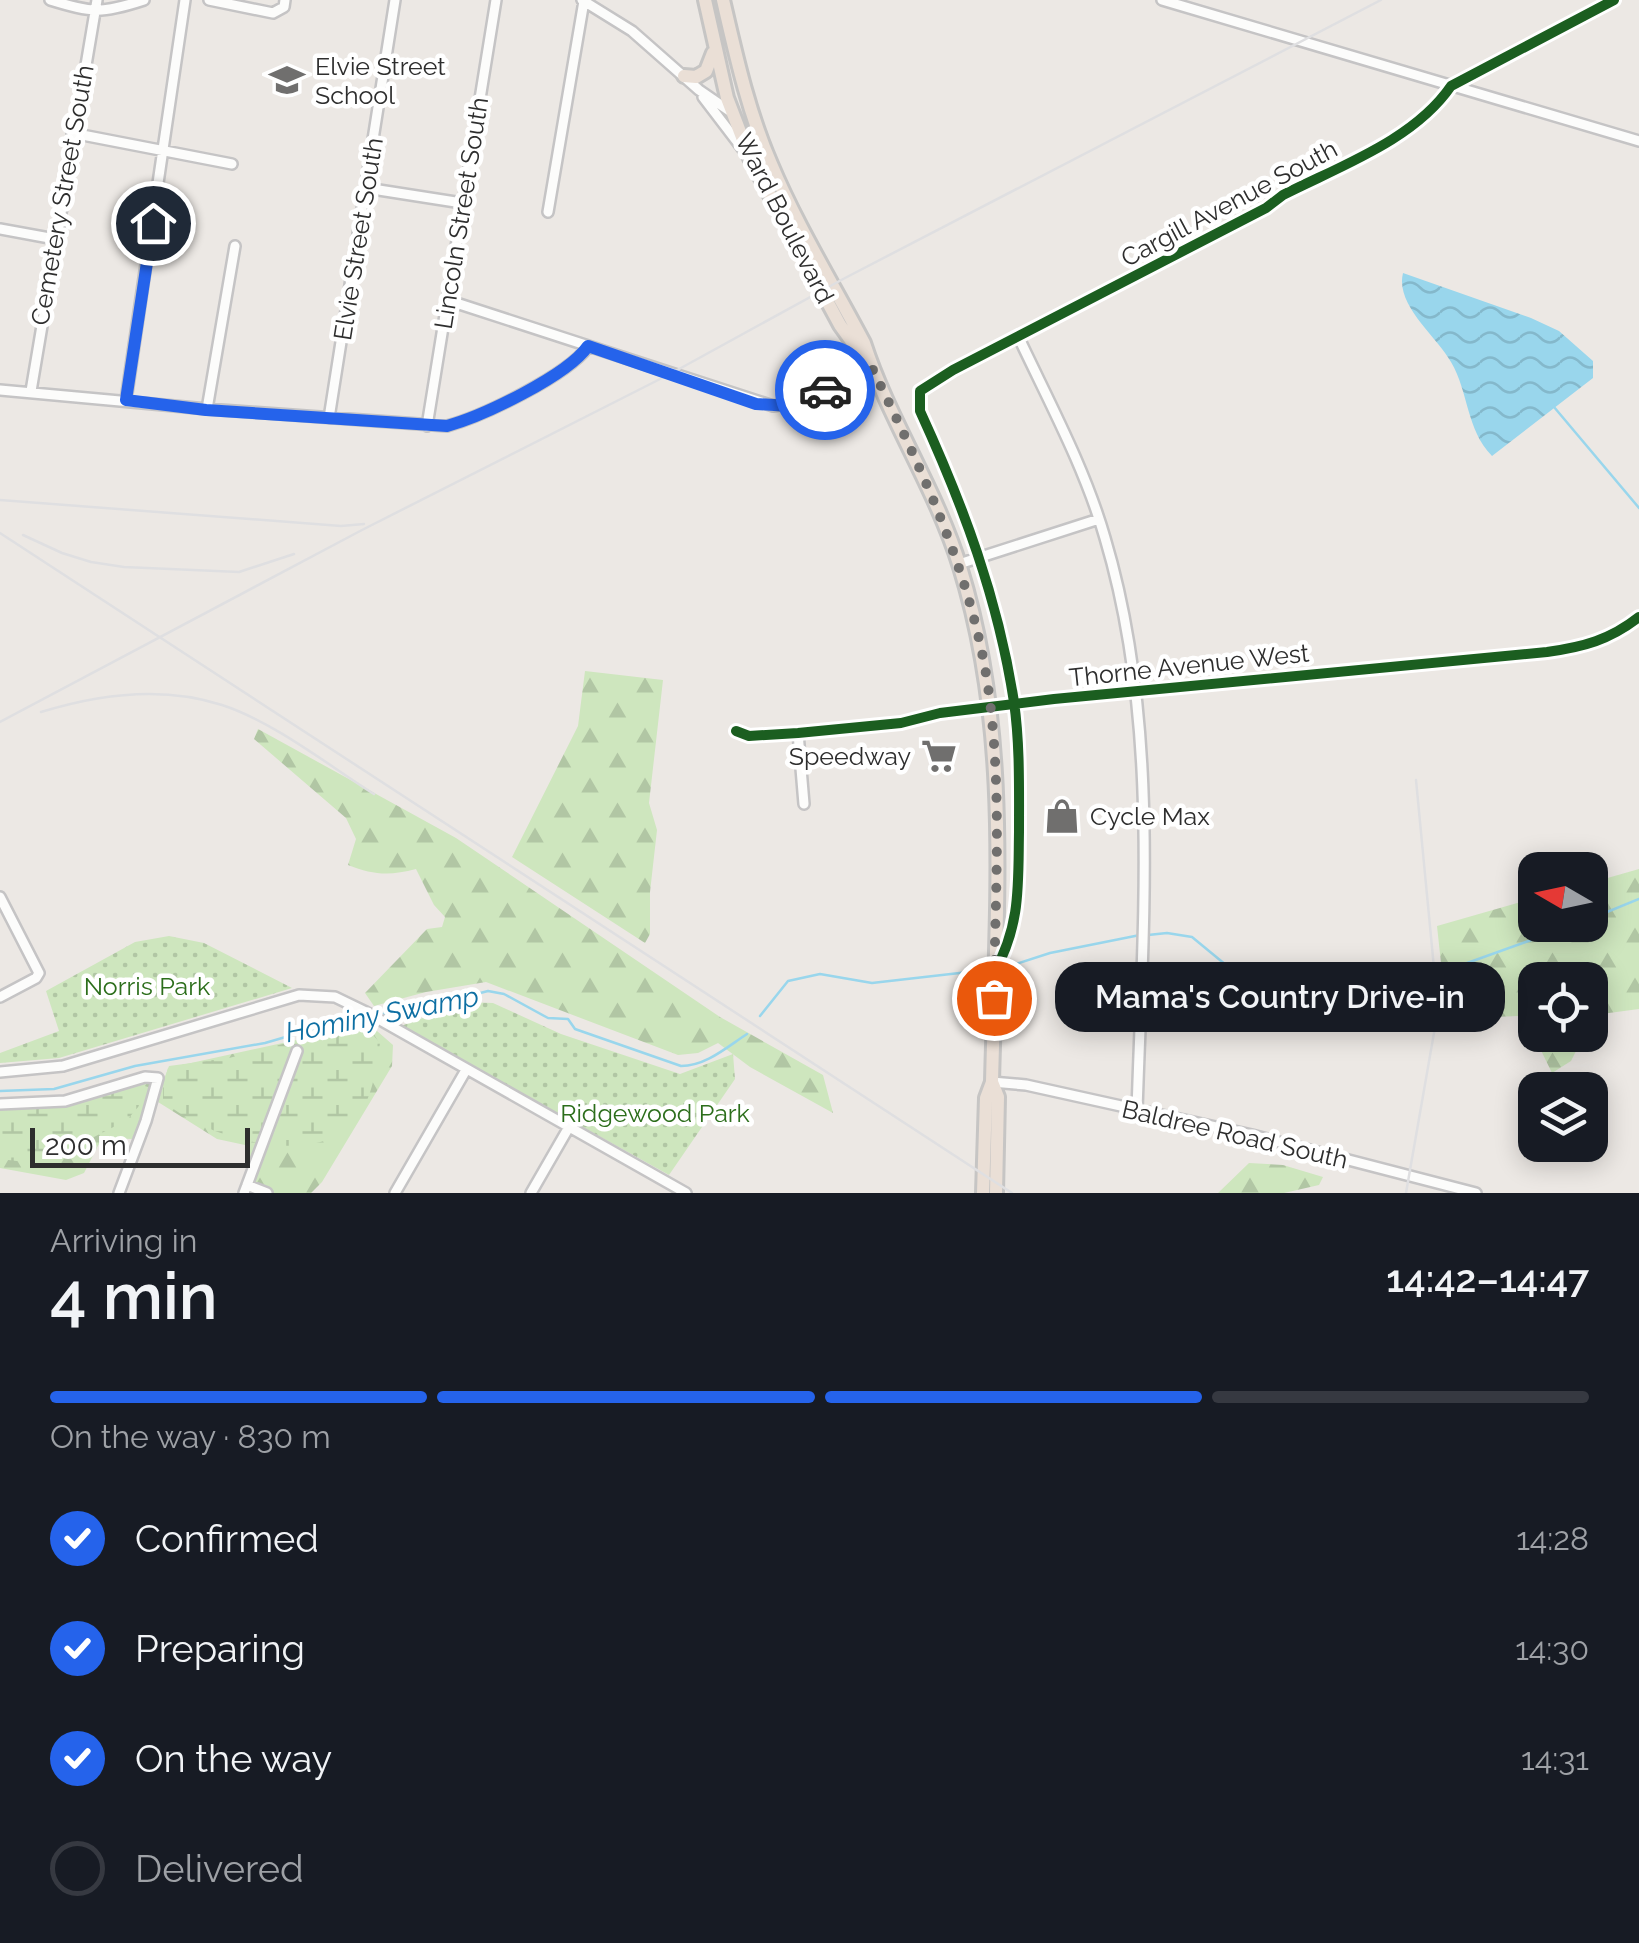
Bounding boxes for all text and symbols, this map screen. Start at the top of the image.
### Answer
place label: Elvie Street School [315,51,446,110]
school or university icon: Elvie Street School [268,61,306,99]
street label: Cemetery Street South [24,63,100,327]
street label: Lincoln Street South [428,95,494,331]
street label: Ward Boulevard [729,128,841,308]
street label: Cargill Avenue South [1116,133,1342,273]
street label: Elvie Street South [327,135,389,343]
pin [111,181,196,266]
icon: home [126,196,181,251]
courier [775,340,875,440]
icon: car [798,363,853,418]
street label: Thorne Avenue West [1068,637,1311,693]
supermarket icon: Speedway [920,737,958,775]
place label: Speedway [789,741,911,771]
shop icon: Cycle Max [1043,797,1081,835]
place label: Cycle Max [1090,801,1210,831]
north arrow [1518,852,1608,942]
map controls [1518,852,1608,1162]
pin [952,956,1037,1041]
button: locate [1518,962,1608,1052]
callout: Mama's Country Drive-in [1054,963,1504,1033]
park label: Norris Park [84,971,211,1001]
icon: bag [967,971,1022,1026]
text: Mama's Country Drive-in [1095,978,1465,1015]
water label: Hominy Swamp [282,980,482,1049]
button: layers [1518,1072,1608,1162]
street label: Baldree Road South [1119,1093,1351,1175]
park label: Ridgewood Park [560,1098,751,1128]
scale bar [30,1123,250,1168]
text: 200 m [45,1129,127,1162]
text: Arriving in [50,1222,197,1259]
text: 14:42–14:47 [1386,1256,1589,1301]
text: 4 min [50,1258,218,1334]
text: On the way · 830 m [50,1418,331,1455]
icon: check [50,1511,105,1566]
text: Confirmed [135,1516,319,1561]
text: 14:28 [1516,1520,1589,1557]
icon: check [50,1621,105,1676]
text: Preparing [135,1626,305,1671]
text: 14:30 [1515,1630,1589,1667]
icon: check [50,1731,105,1786]
text: On the way [135,1736,332,1781]
text: 14:31 [1521,1740,1589,1777]
text: Delivered [135,1846,304,1891]

